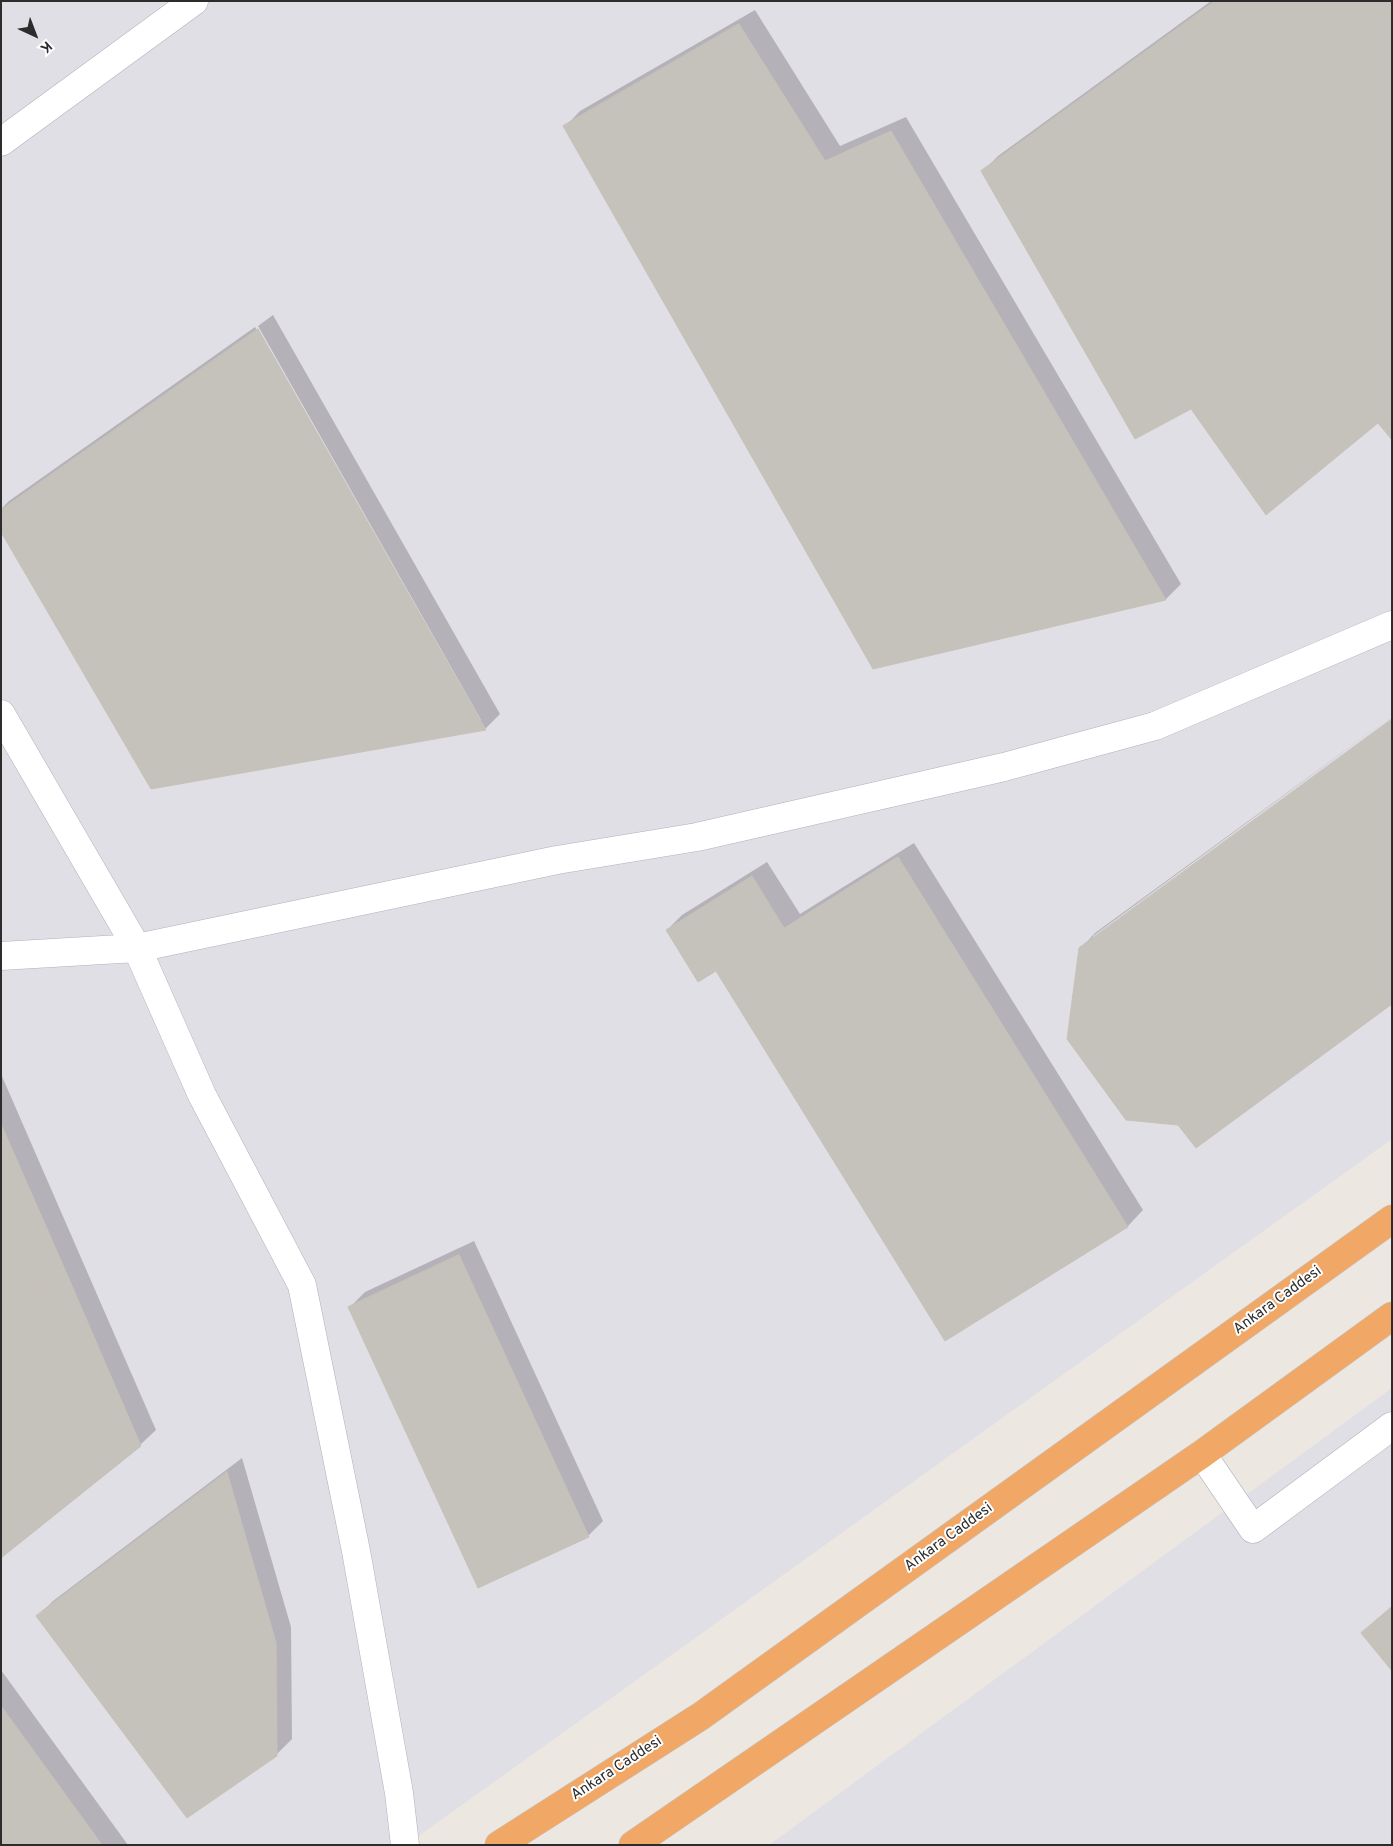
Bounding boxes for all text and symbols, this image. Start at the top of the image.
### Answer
north arrow [10,10,60,60]
text: K [36,37,55,56]
street label: Ankara Caddesi [1230,1263,1326,1339]
street label: Ankara Caddesi [901,1500,997,1576]
street label: Ankara Caddesi [568,1733,666,1805]

